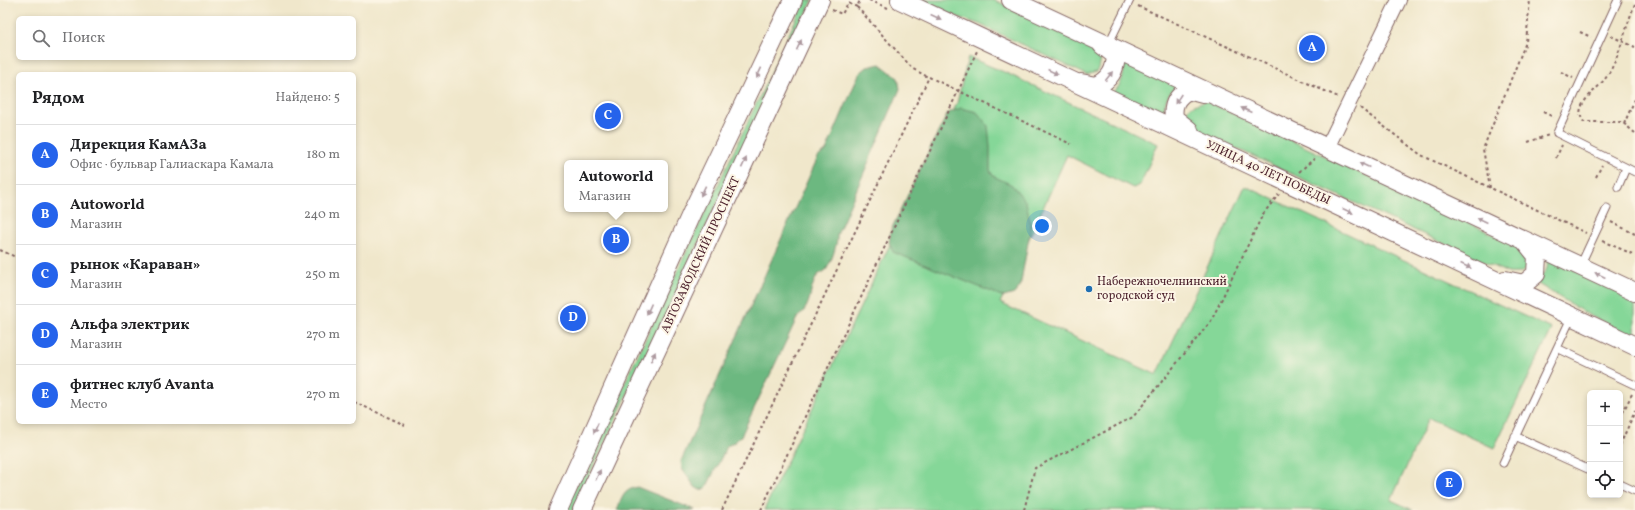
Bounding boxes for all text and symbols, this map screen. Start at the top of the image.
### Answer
one-way arrow [930,14,941,20]
search box [16,16,356,60]
icon: search [30,27,52,49]
text: Поиск [62,28,105,49]
pin: A [1299,33,1325,63]
one-way arrow [796,40,802,51]
one-way arrow [756,68,762,79]
one-way arrow [1048,69,1059,75]
one-way arrow [1104,71,1113,82]
text: Рядом [32,87,85,110]
text: Найдено: 5 [276,89,340,107]
one-way arrow [1174,93,1181,105]
pin: C [595,101,621,131]
one-way arrow [1241,107,1252,113]
text: Дирекция КамАЗа [70,135,207,156]
street label: УЛИЦА 40 ЛЕТ ПОБЕДЫ [1203,137,1333,209]
text: A [40,146,50,164]
text: 180 m [306,146,340,164]
text: Офис · бульвар Галиаскара Камала [70,156,274,174]
one-way arrow [741,157,747,169]
popup [564,160,668,212]
one-way arrow [1359,162,1370,168]
text: Autoworld [579,167,653,188]
street label: АВТОЗАВОДСКИЙ ПРОСПЕКТ [657,174,744,336]
one-way arrow [699,185,706,196]
text: Магазин [579,188,631,206]
text: Autoworld [70,195,145,216]
text: B [41,206,49,224]
text: 240 m [304,206,340,224]
one-way arrow [1343,208,1354,214]
text: Магазин [70,216,122,234]
your location [1032,216,1052,236]
one-way arrow [1476,217,1488,223]
pin: B [603,225,629,255]
text: рынок «Караван» [70,255,200,276]
one-way arrow [1460,263,1472,269]
text: C [41,266,49,284]
text: 250 m [305,266,340,284]
one-way arrow [1594,272,1605,278]
place label: Набережночелнинский городской суд [1097,274,1227,304]
text: Магазин [70,276,122,294]
marker: Набережночелнинский городской суд [1084,284,1094,294]
pin: D [560,303,586,333]
one-way arrow [646,303,652,315]
text: Альфа электрик [70,315,189,336]
text: D [40,326,50,344]
text: 270 m [306,326,340,344]
text: Магазин [70,336,122,354]
one-way arrow [650,351,656,363]
text: фитнес клуб Avanta [70,375,214,396]
text: E [41,386,49,404]
text: 270 m [306,386,340,404]
map controls [1587,390,1623,498]
button: + [1587,390,1623,426]
text: Место [70,396,107,414]
one-way arrow [592,422,598,434]
button: − [1587,426,1623,462]
button: locate [1587,462,1623,498]
one-way arrow [595,469,601,480]
pin: E [1436,469,1462,499]

